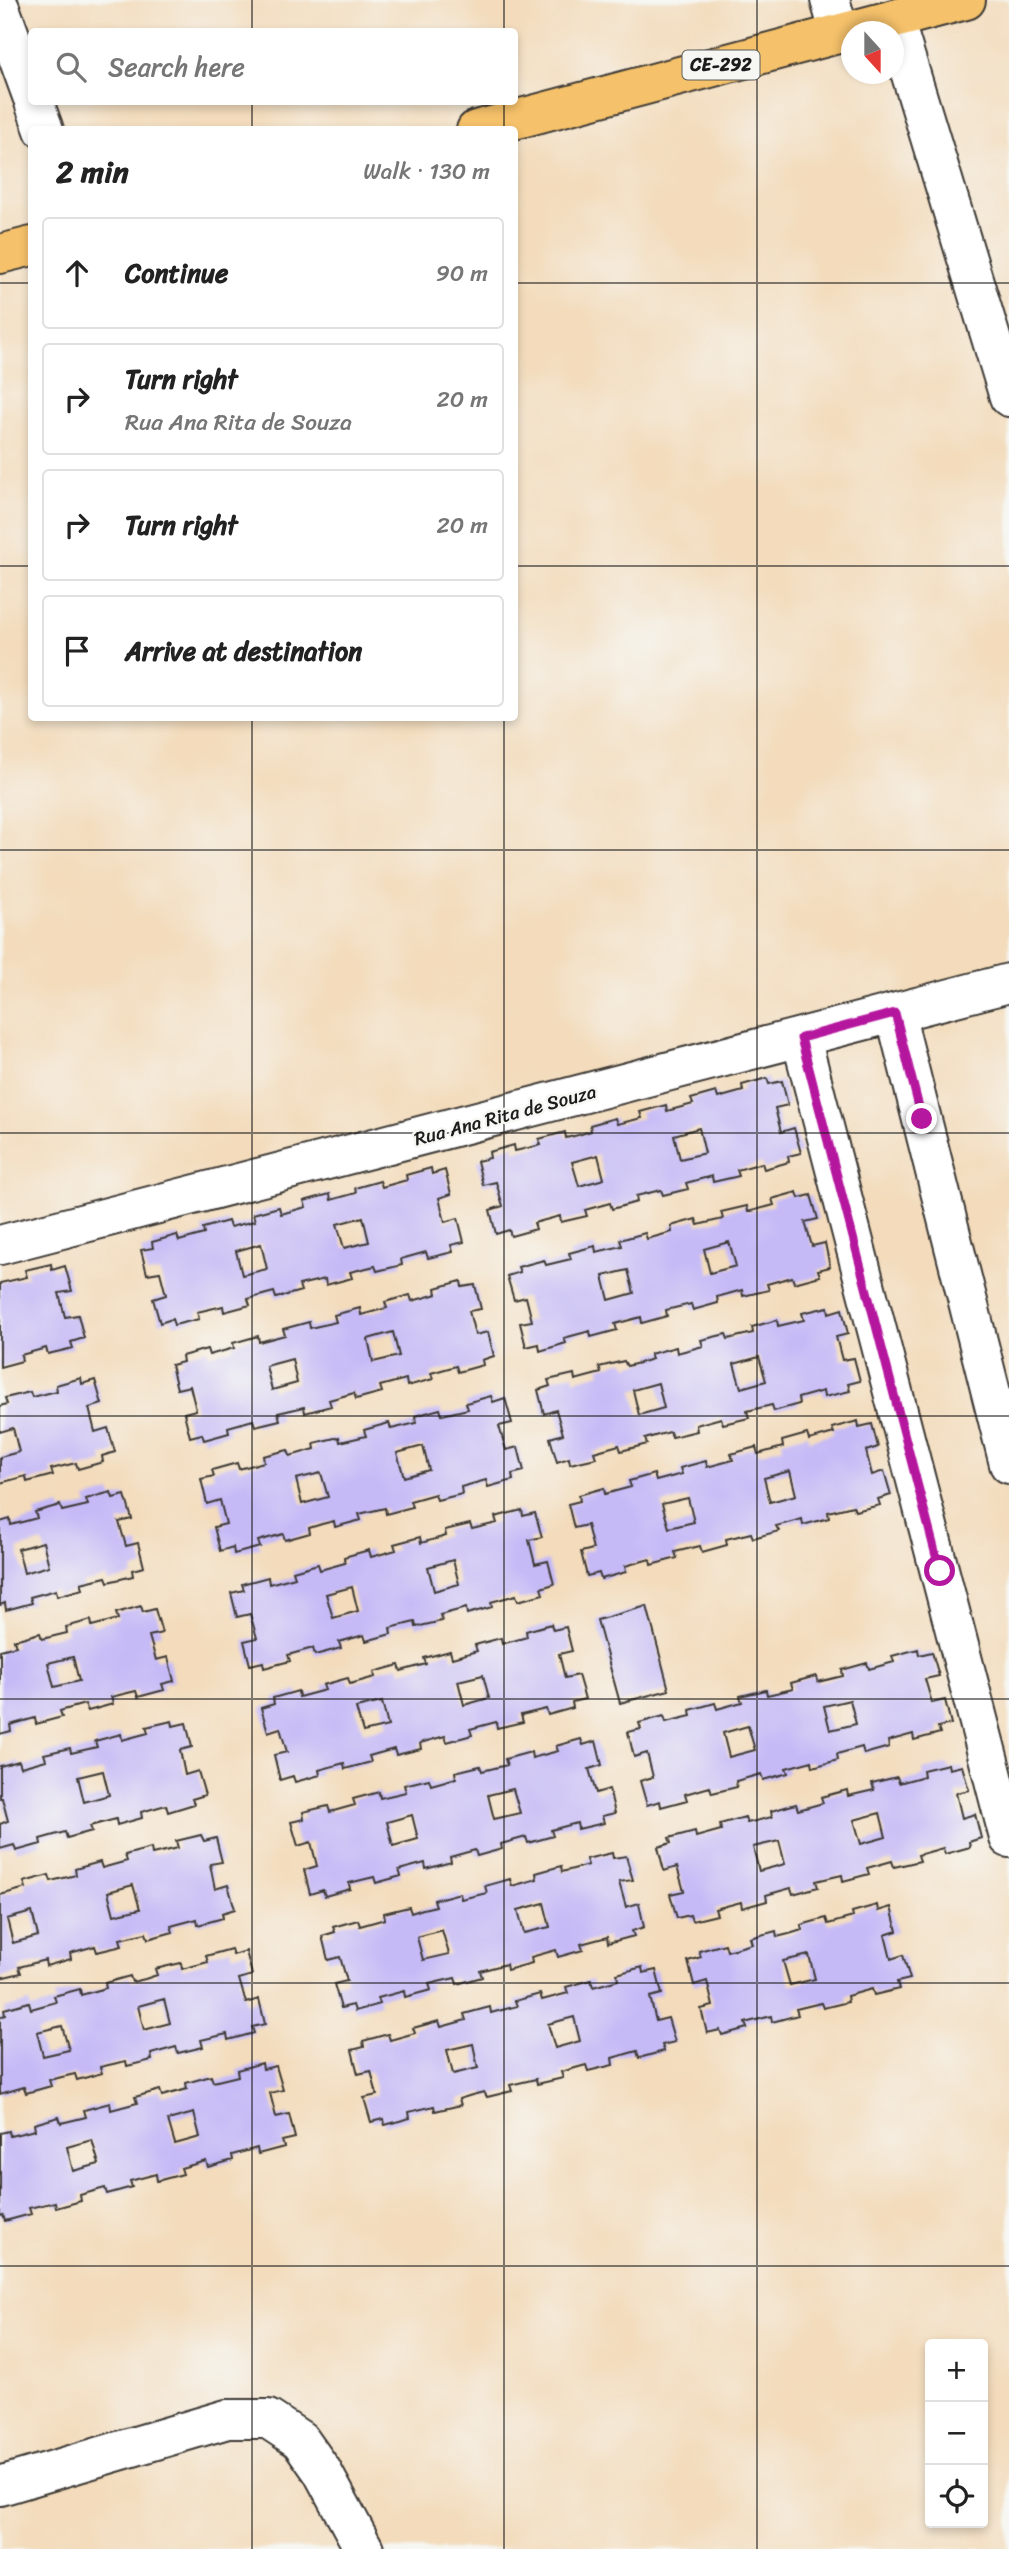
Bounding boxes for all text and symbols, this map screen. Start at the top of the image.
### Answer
north arrow [841,21,904,84]
search box [28,28,518,105]
text: Search here [108,44,245,90]
icon: search [52,48,90,86]
road number: CE-292 [682,51,760,80]
text: 2 min [56,145,129,199]
text: Walk · 130 m [363,151,490,192]
text: Continue [125,250,228,296]
text: 90 m [436,253,488,294]
icon: ahead [58,254,96,292]
text: Turn right [125,356,238,402]
text: 20 m [437,379,488,420]
icon: right [58,380,96,418]
text: Rua Ana Rita de Souza [125,402,352,443]
text: Turn right [125,502,238,548]
text: 20 m [437,505,488,546]
icon: right [58,506,96,544]
text: Arrive at destination [125,628,362,674]
icon: arrive [58,632,96,670]
street label: Rua Ana Rita de Souza [410,1075,600,1155]
route end [906,1103,937,1134]
route start [924,1555,955,1586]
map controls [925,2339,988,2528]
button: + [925,2339,988,2402]
button: − [925,2402,988,2465]
button: locate [925,2465,988,2528]

